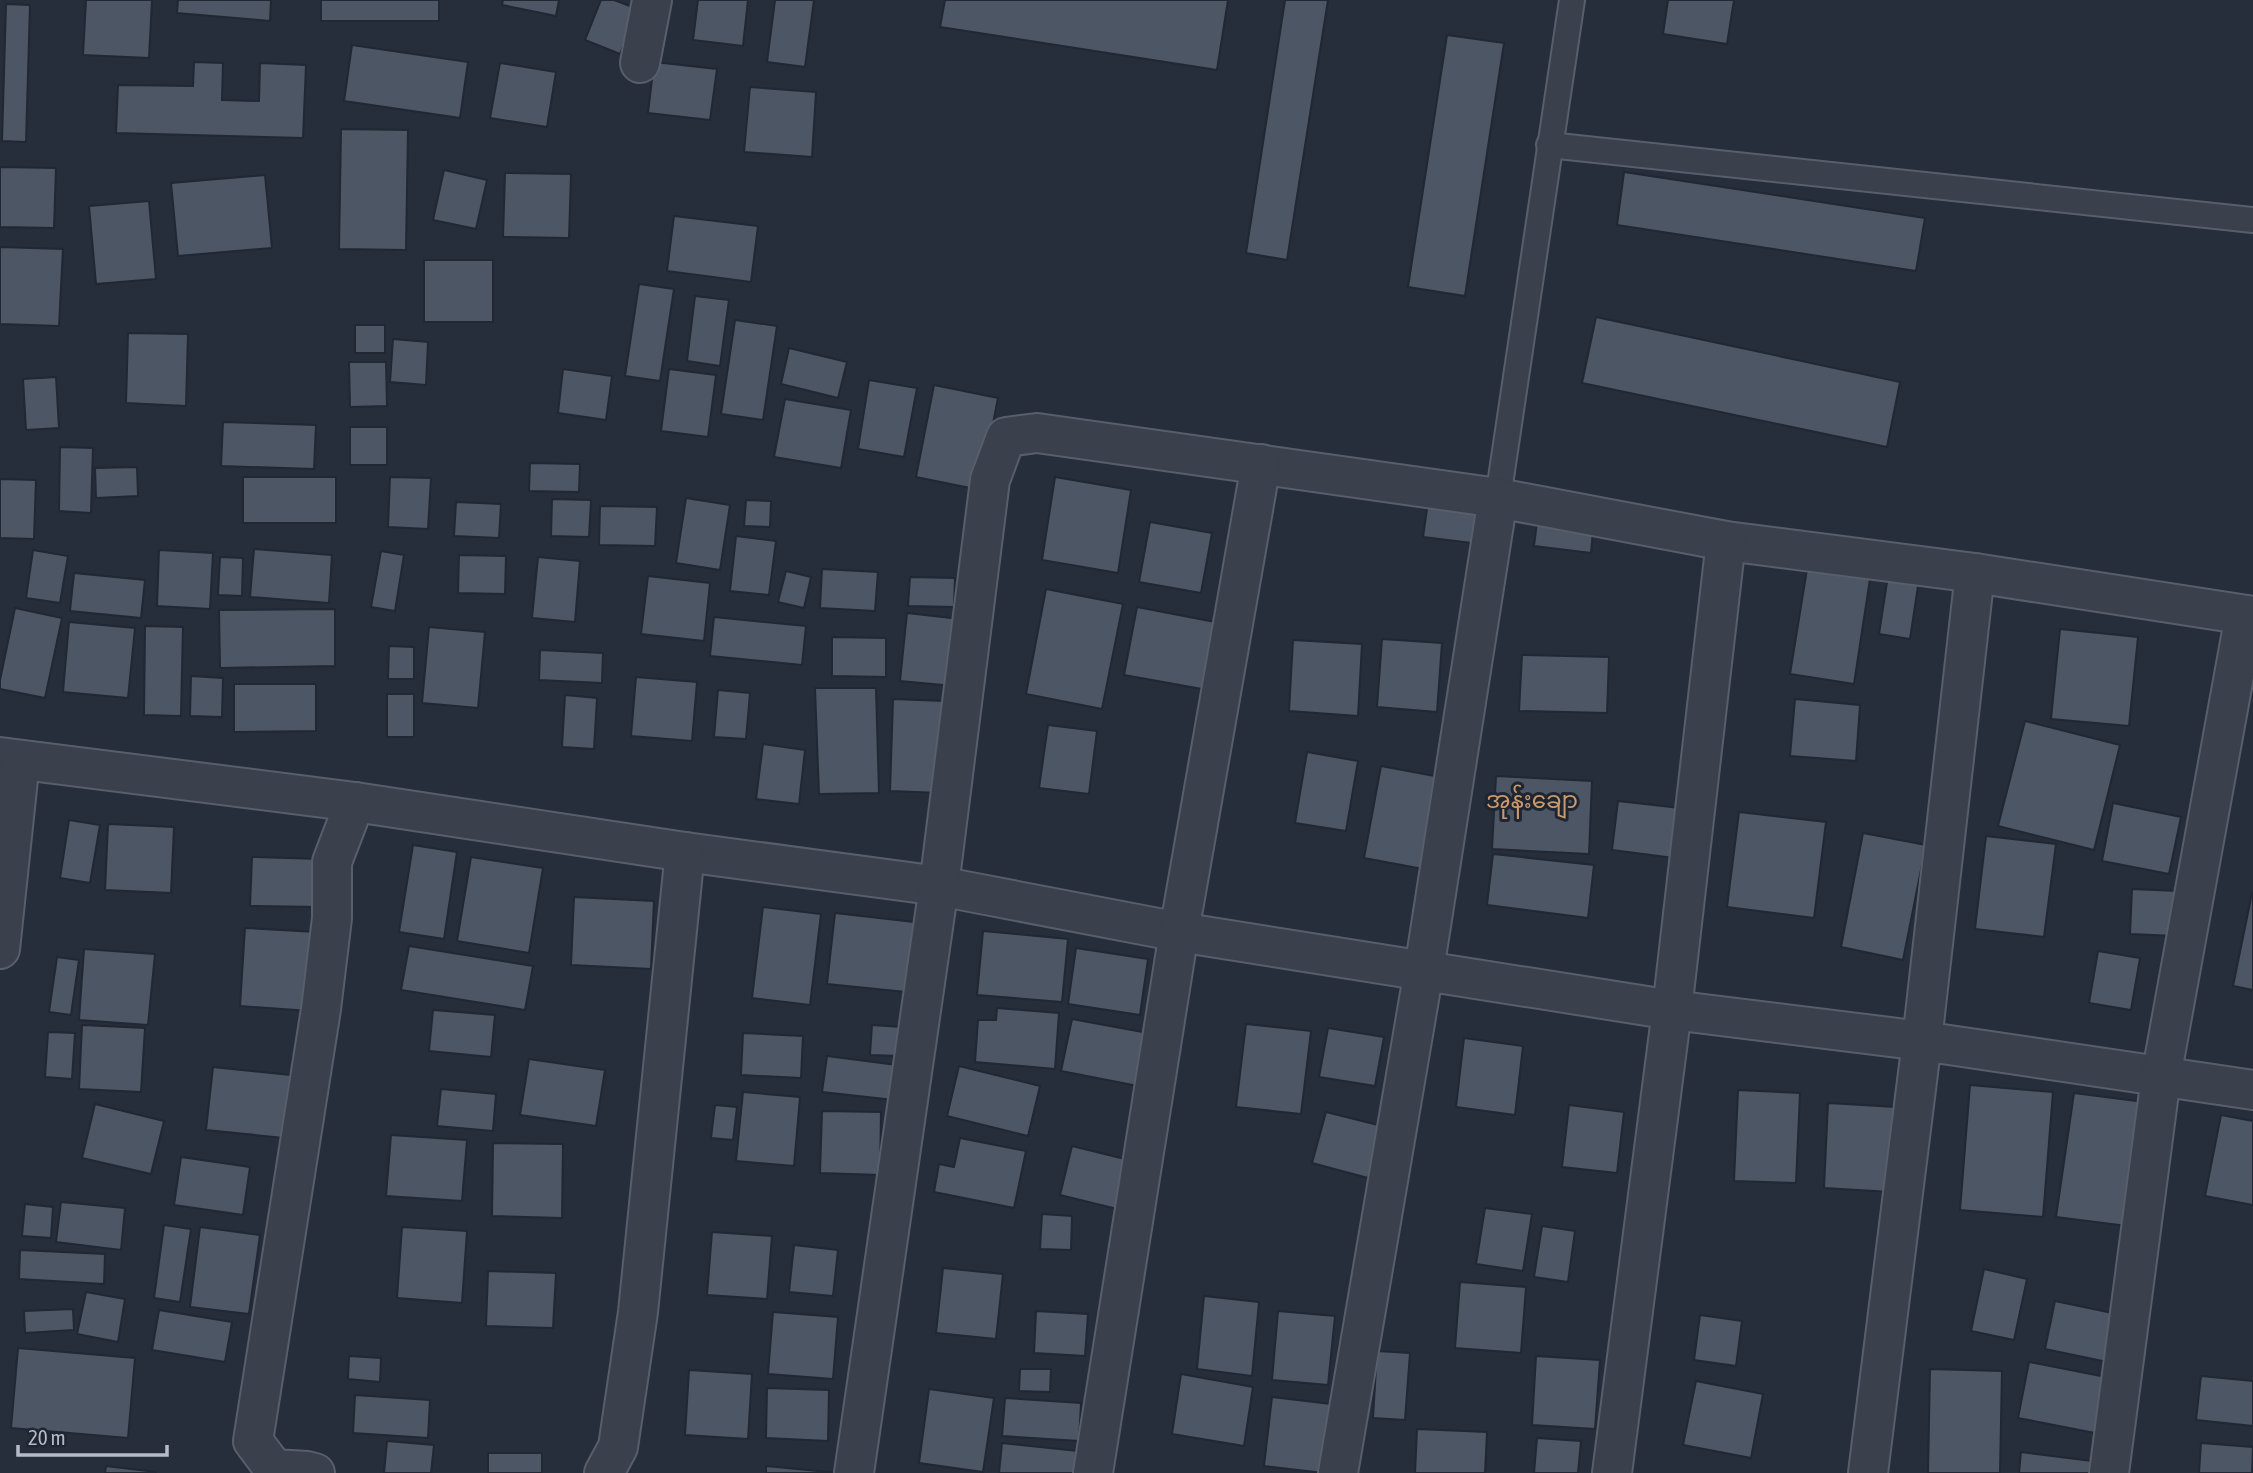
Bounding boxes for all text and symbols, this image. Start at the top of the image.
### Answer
district label: အုန်းချော [1486,784,1578,819]
scale bar [18,1414,166,1458]
text: 20 m [28,1425,66,1449]

